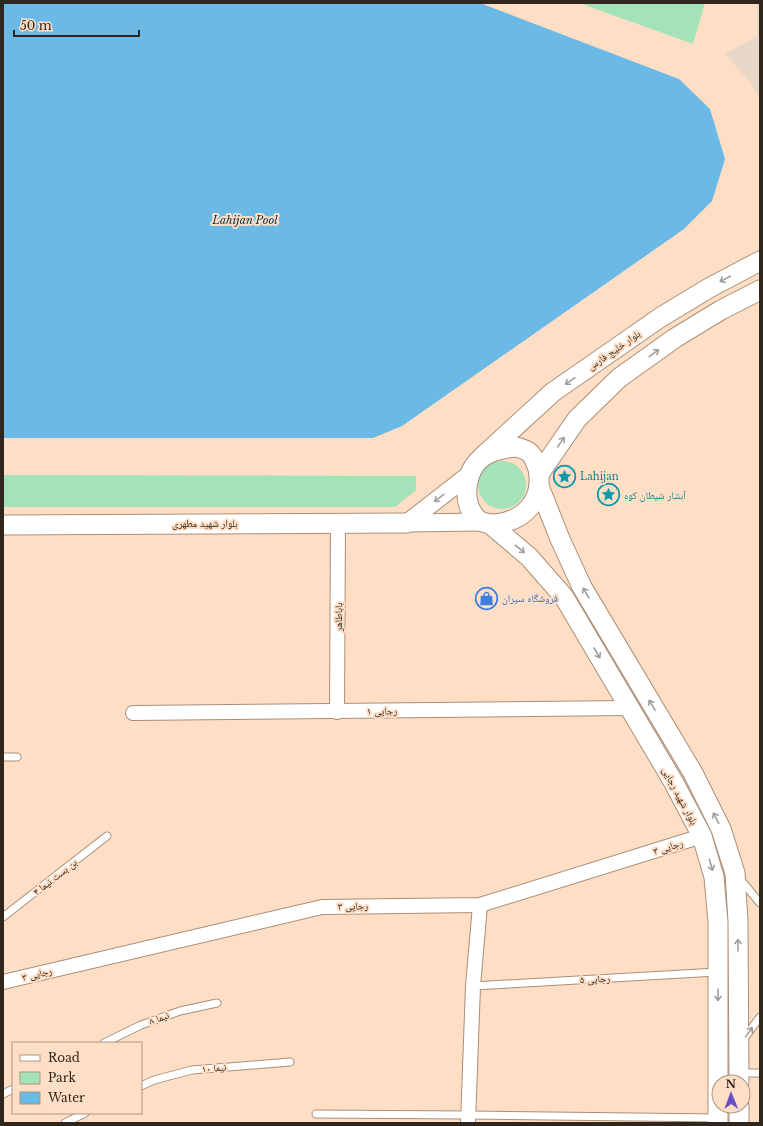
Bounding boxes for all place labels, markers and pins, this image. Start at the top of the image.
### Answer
place icon: Lahijan [551,463,577,489]
place label: Lahijan [580,470,619,483]
place icon: آبشار شیطان کوه [595,482,621,508]
place label: آبشار شیطان کوه [624,489,686,502]
shop icon: فروشگاه سیران [474,585,500,611]
place label: فروشگاه سیران [502,592,558,605]

